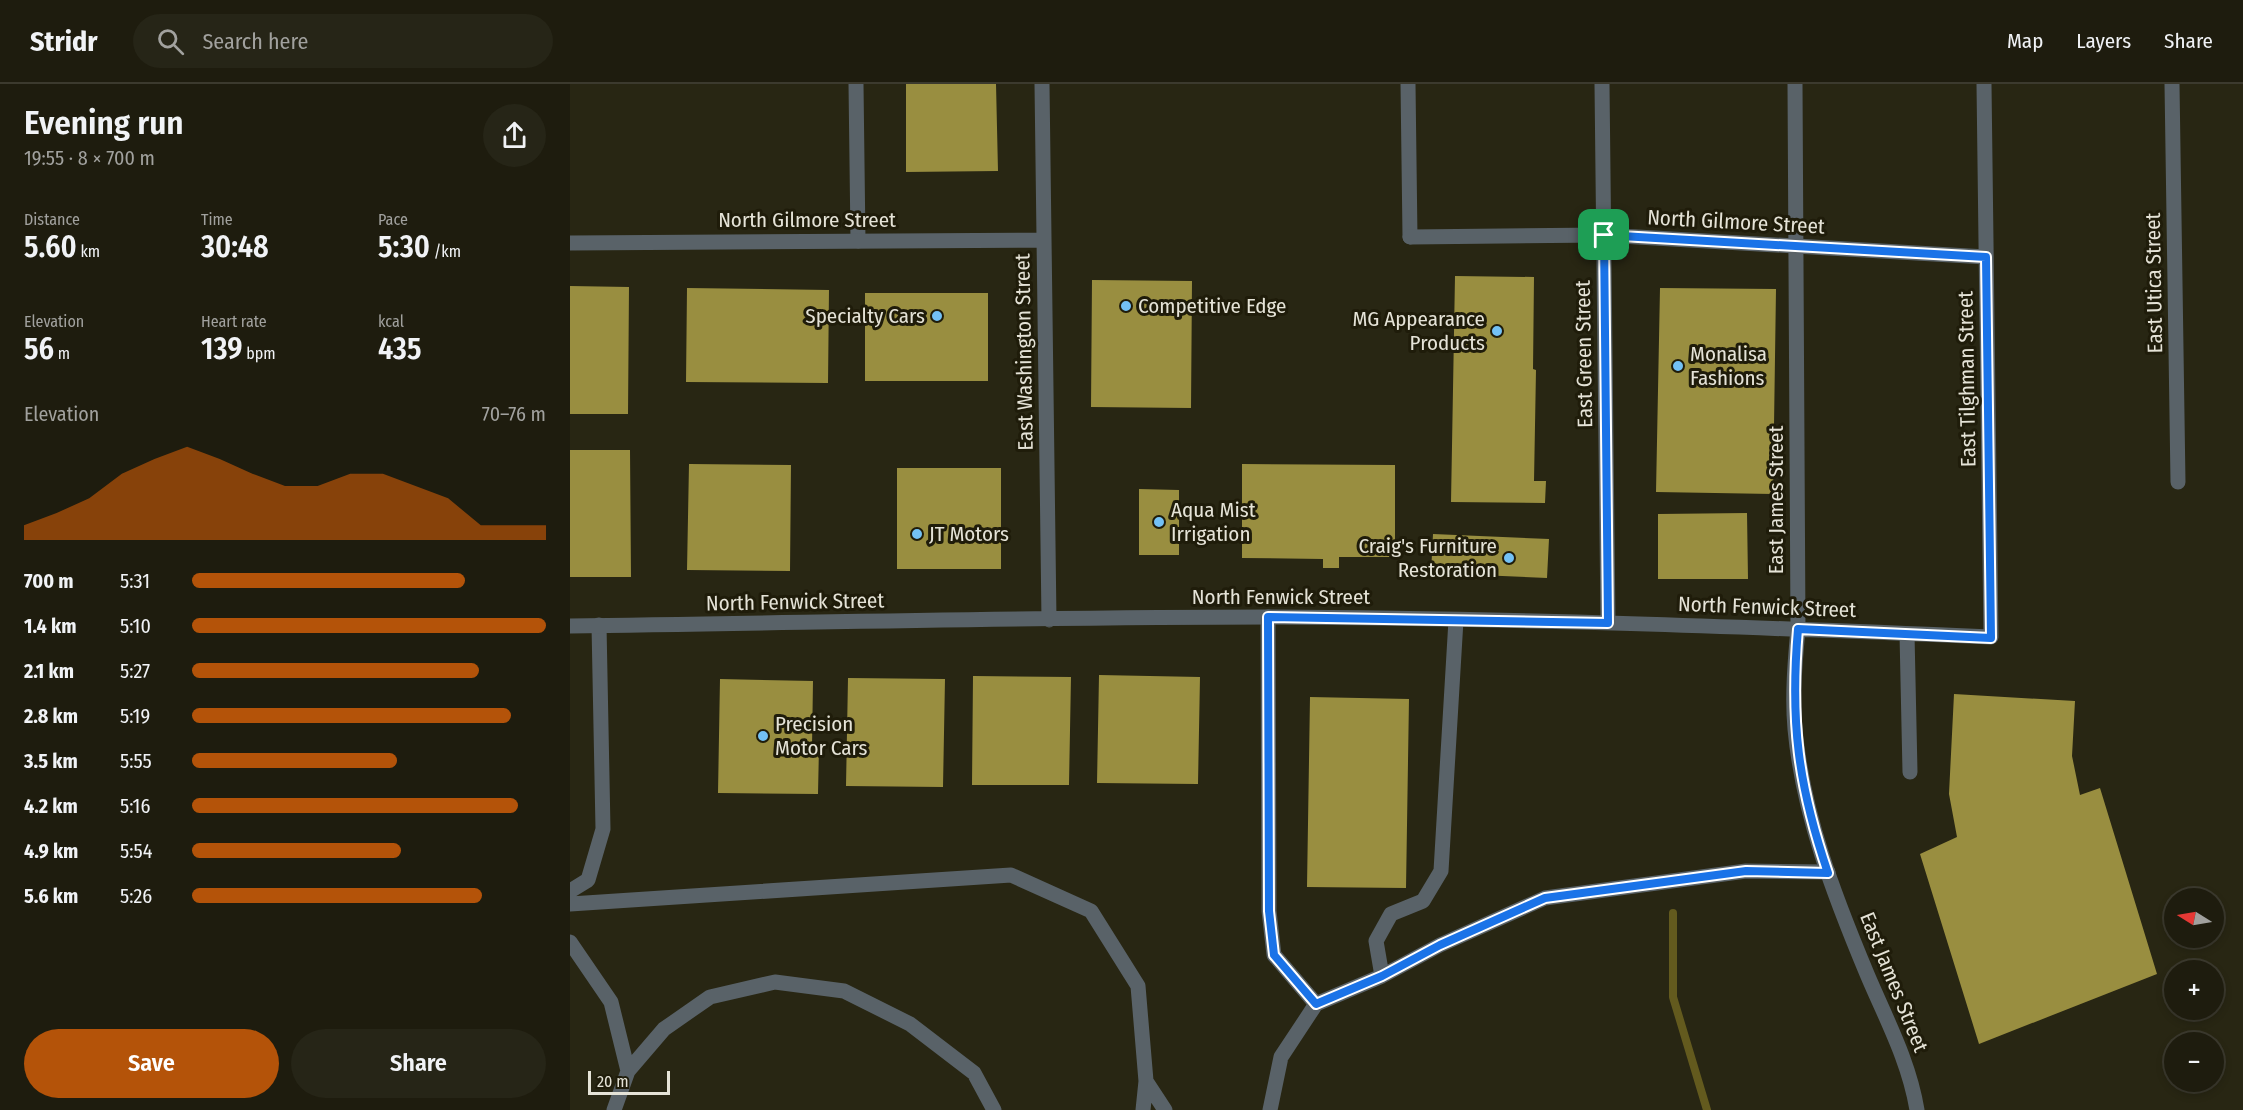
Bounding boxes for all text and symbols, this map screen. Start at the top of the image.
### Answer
search box [133,14,553,68]
text: Stridr [30,25,97,58]
icon: search [154,25,187,58]
text: Search here [202,28,308,55]
text: Map [2007,28,2043,54]
text: Layers [2076,28,2131,54]
text: Share [2164,28,2213,54]
text: Evening run [24,103,184,143]
button: share [483,104,546,167]
text: 19:55 · 8 × 700 m [24,146,155,170]
street label: North Gilmore Street [1647,204,1826,240]
street label: North Gilmore Street [718,207,896,233]
pin [1578,209,1629,260]
text: Distance [24,210,80,229]
text: Time [201,210,233,229]
text: Pace [378,210,408,229]
street label: East Utica Street [2140,212,2168,354]
icon: arrive [1587,218,1620,251]
text: 5.60 [24,229,77,265]
text: 30:48 [201,229,269,265]
text: 5:30 [378,229,430,265]
text: km [77,242,100,261]
text: /km [430,242,461,261]
street label: East Washington Street [1009,253,1039,451]
street label: East Green Street [1570,280,1598,428]
street label: East Tilghman Street [1952,291,1982,467]
place label: Competitive Edge [1138,293,1286,319]
marker: Competitive Edge [1119,299,1133,313]
place label: Specialty Cars [805,303,925,329]
place label: MG Appearance Products [1352,306,1485,356]
marker: Specialty Cars [930,309,944,323]
text: Elevation [24,312,84,331]
text: Heart rate [201,312,267,331]
text: kcal [378,312,404,331]
marker: MG Appearance Products [1490,324,1504,338]
text: 56 [24,331,54,367]
text: 139 [201,331,243,367]
text: 435 [378,331,421,367]
place label: Monalisa Fashions [1690,341,1767,391]
text: m [54,344,70,363]
text: bpm [243,344,276,363]
marker: Monalisa Fashions [1671,359,1685,373]
text: Elevation [24,402,99,426]
text: 70–76 m [482,402,546,426]
street label: East James Street [1763,426,1789,574]
place label: Aqua Mist Irrigation [1171,497,1256,547]
marker: Aqua Mist Irrigation [1152,515,1166,529]
place label: JT Motors [929,521,1009,547]
marker: JT Motors [910,527,924,541]
place label: Craig's Furniture Restoration [1359,533,1497,583]
marker: Craig's Furniture Restoration [1502,551,1516,565]
text: 700 m [24,569,74,593]
text: 5:31 [120,569,150,593]
street label: North Fenwick Street [1192,584,1370,610]
street label: North Fenwick Street [706,587,884,617]
street label: North Fenwick Street [1677,591,1857,623]
text: 1.4 km [24,614,76,638]
text: 5:10 [120,614,151,638]
text: 2.1 km [24,659,74,683]
text: 5:27 [120,659,150,683]
text: 2.8 km [24,704,78,728]
text: 5:19 [120,704,150,728]
place label: Precision Motor Cars [775,711,868,761]
marker: Precision Motor Cars [756,729,770,743]
text: 3.5 km [24,749,78,773]
text: 5:55 [120,749,152,773]
text: 4.2 km [24,794,78,818]
text: 5:16 [120,794,150,818]
text: 4.9 km [24,839,78,863]
text: 5:54 [120,839,152,863]
text: 5.6 km [24,884,78,908]
text: 5:26 [120,884,152,908]
north arrow [2164,888,2224,948]
map controls [2164,888,2224,1092]
street label: East James Street [1854,908,1934,1056]
button: + [2164,960,2224,1020]
button: Save [24,1029,279,1098]
button: Share [291,1029,546,1098]
button: − [2164,1032,2224,1092]
scale bar [588,1068,670,1096]
text: 20 m [597,1072,628,1091]

